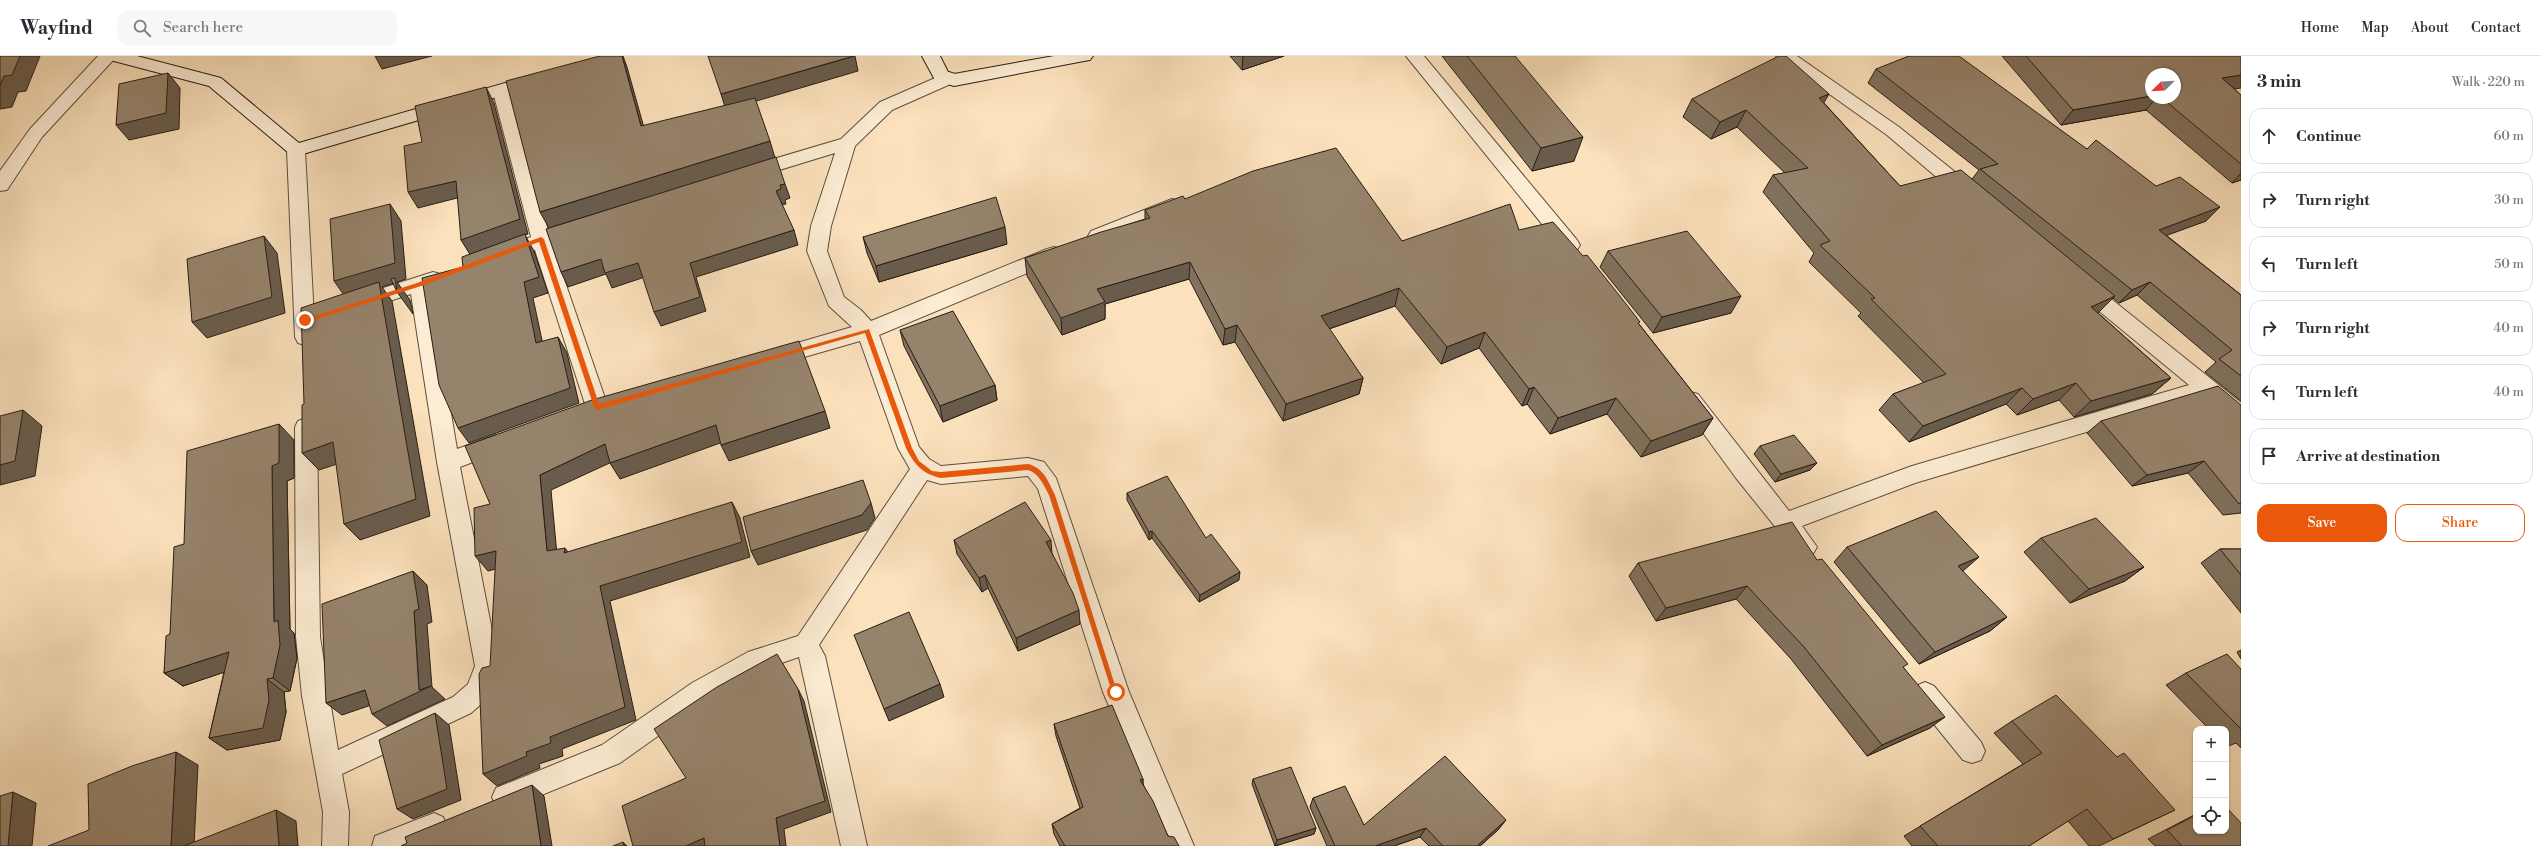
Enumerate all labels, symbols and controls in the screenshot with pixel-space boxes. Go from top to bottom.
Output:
search box [117,10,397,46]
text: Wayfind [20,16,93,40]
icon: search [131,17,153,39]
text: Search here [163,18,243,37]
text: Home [2301,19,2339,37]
text: Map [2361,19,2389,37]
text: About [2411,19,2449,37]
text: Contact [2471,19,2521,37]
north arrow [2145,68,2181,104]
text: 3 min [2257,71,2301,93]
text: Walk · 220 m [2452,74,2525,90]
icon: ahead [2258,125,2280,147]
text: Continue [2296,127,2361,146]
text: 60 m [2493,128,2524,144]
icon: right [2258,189,2280,211]
text: Turn right [2296,191,2370,210]
text: 30 m [2494,192,2524,208]
icon: left [2258,253,2280,275]
text: Turn left [2296,255,2358,274]
text: 50 m [2494,256,2524,272]
route end [296,311,314,329]
icon: right [2258,317,2280,339]
text: Turn right [2296,319,2370,338]
text: 40 m [2494,320,2524,336]
icon: left [2258,381,2280,403]
text: Turn left [2296,383,2358,402]
text: 40 m [2494,384,2524,400]
icon: arrive [2258,445,2280,467]
text: Arrive at destination [2296,447,2440,466]
button: Save [2257,504,2387,542]
button: Share [2395,504,2525,542]
route start [1107,683,1125,701]
map controls [2193,726,2229,834]
button: + [2193,726,2229,762]
button: − [2193,762,2229,798]
button: locate [2193,798,2229,834]

